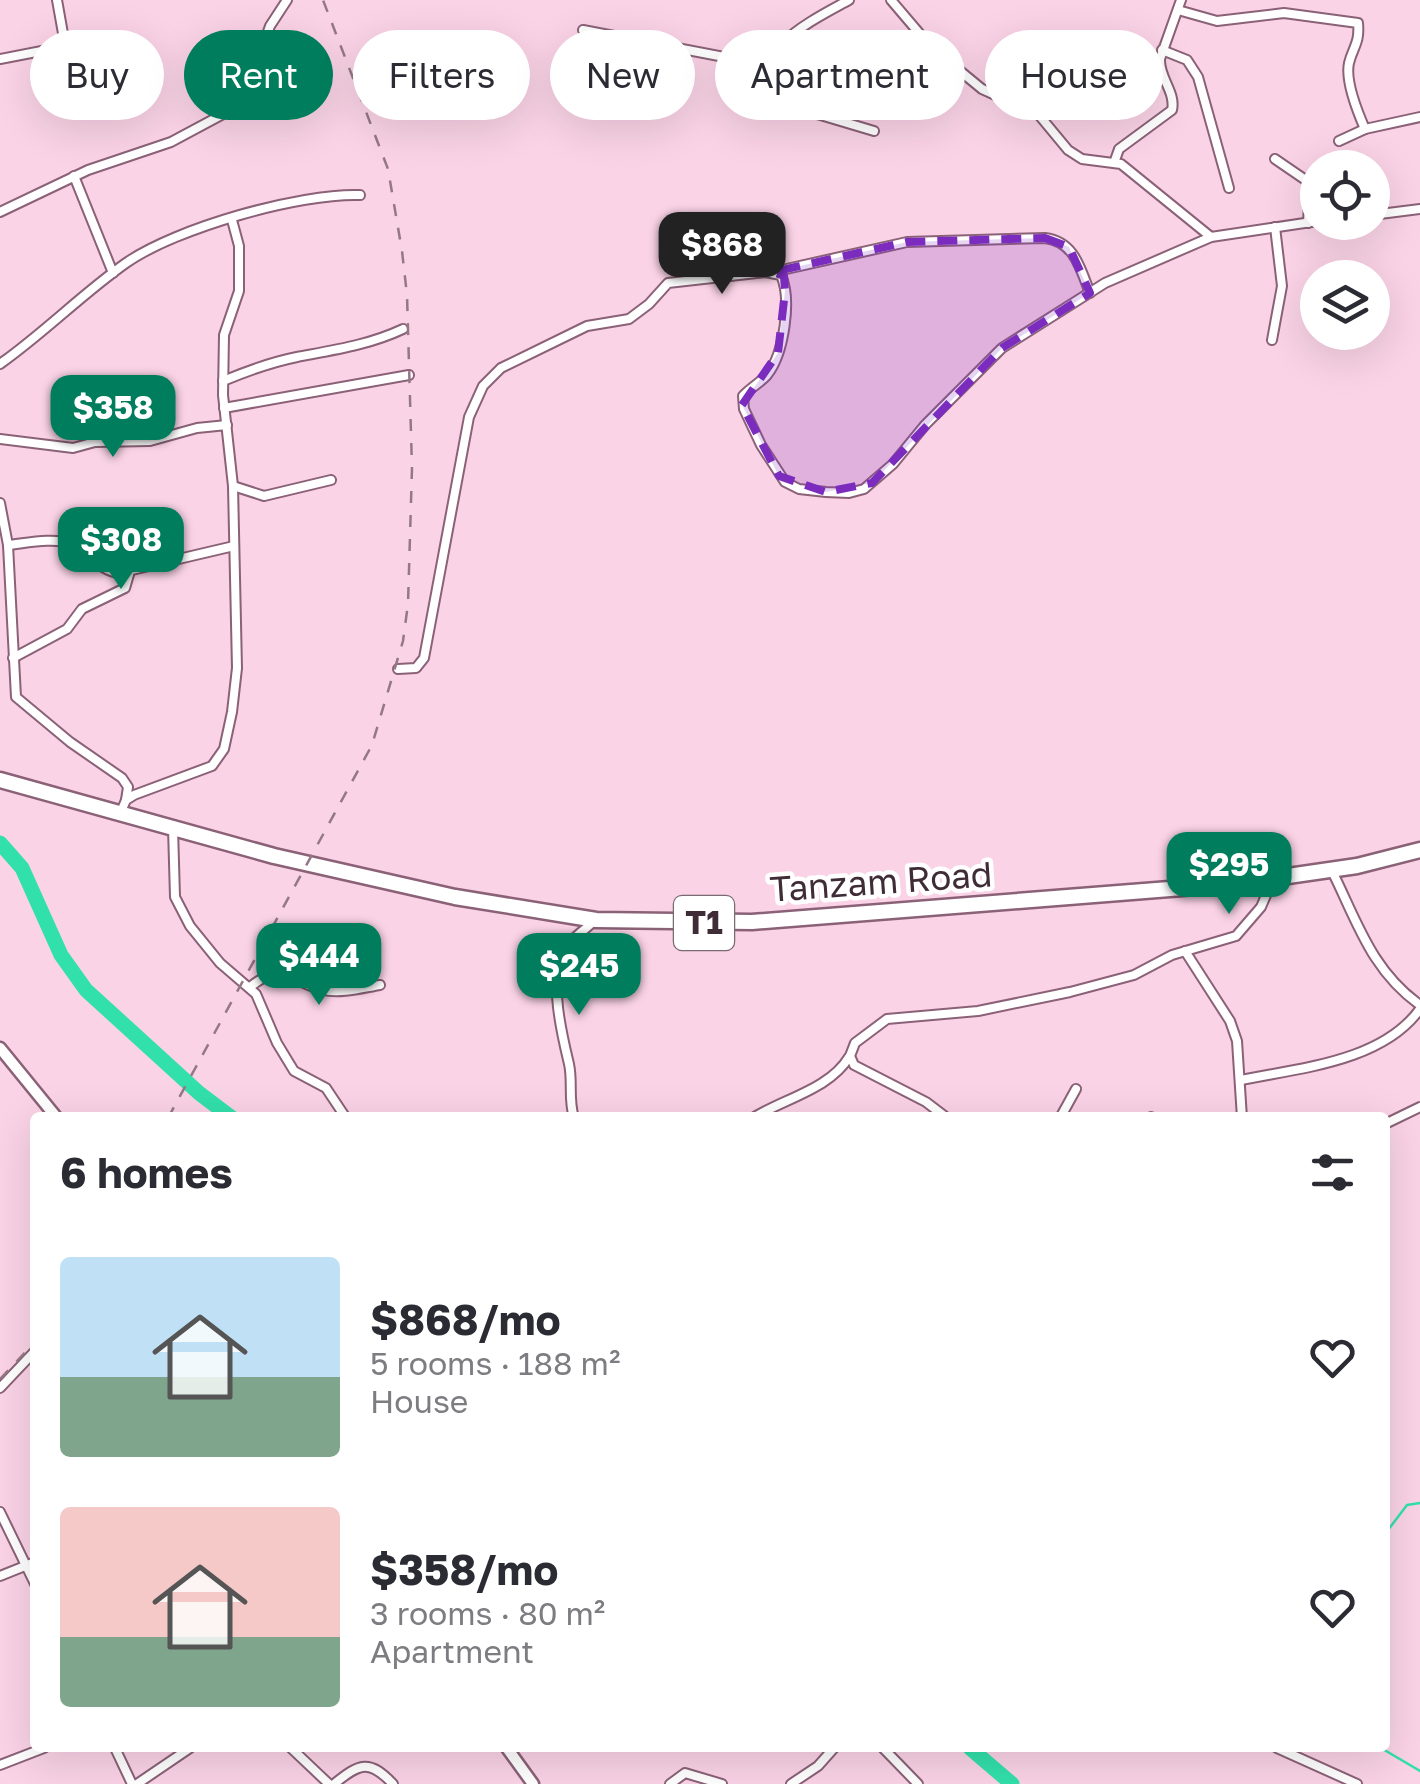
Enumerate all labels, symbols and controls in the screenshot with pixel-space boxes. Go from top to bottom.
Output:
chip: Buy [30,30,164,120]
chip: Rent [184,30,333,120]
chip: Filters [353,30,530,120]
chip: New [550,30,695,120]
chip: Apartment [715,30,965,120]
chip: House [985,30,1163,120]
map controls [1300,150,1390,350]
button: locate [1300,150,1390,240]
pin: $868 [663,212,781,297]
text: $868 [681,225,763,263]
button: layers [1300,260,1390,350]
pin: $358 [54,375,172,460]
text: $358 [73,388,153,426]
pin: $308 [62,507,180,592]
text: $308 [80,520,162,558]
pin: $295 [1170,832,1288,917]
text: $295 [1189,845,1269,883]
street label: Tanzam Road [768,852,994,910]
road number: T1 [674,896,734,950]
pin: $444 [260,923,378,1008]
pin: $245 [520,933,638,1018]
text: $444 [278,936,360,974]
text: $245 [539,946,619,984]
icon: filters [1305,1145,1360,1200]
text: 6 homes [60,1147,233,1197]
text: $868/mo [370,1294,561,1344]
icon: home [140,1297,260,1417]
icon: heart [1305,1330,1360,1385]
text: 5 rooms · 188 m² [370,1344,620,1382]
text: House [370,1382,468,1420]
text: $358/mo [370,1544,558,1594]
icon: home [140,1547,260,1667]
icon: heart [1305,1580,1360,1635]
text: 3 rooms · 80 m² [370,1594,605,1632]
text: Apartment [370,1632,534,1670]

